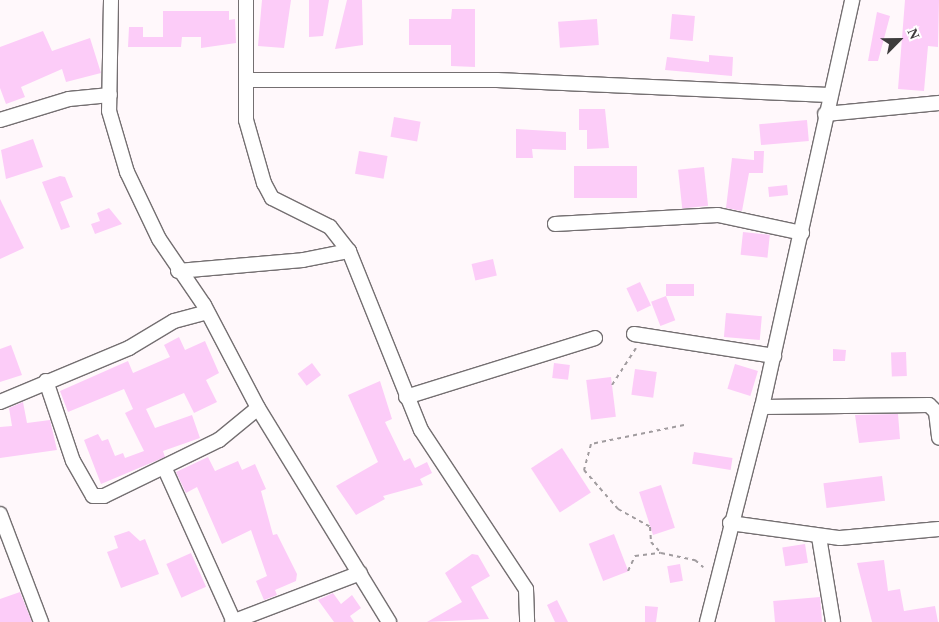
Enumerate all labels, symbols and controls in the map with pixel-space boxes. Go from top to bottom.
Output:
north arrow [874,15,924,65]
text: N [904,26,922,42]

